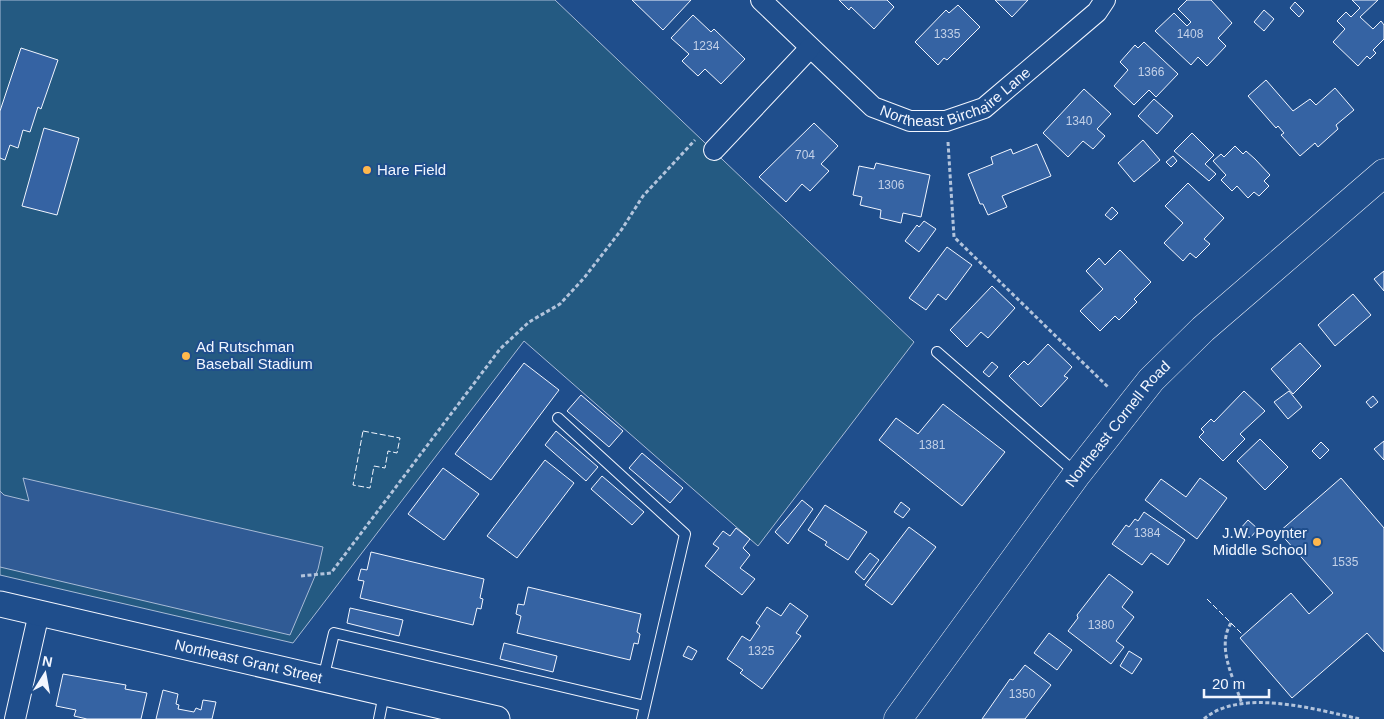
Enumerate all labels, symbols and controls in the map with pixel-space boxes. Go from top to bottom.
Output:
house number: 1335 [934,27,961,41]
house number: 1408 [1177,27,1204,41]
house number: 1234 [693,39,720,53]
street label: Northeast Birchaire Lane [878,63,1034,129]
house number: 1366 [1138,65,1165,79]
house number: 1340 [1066,114,1093,128]
house number: 704 [795,148,815,162]
place label: Hare Field [377,161,446,178]
marker: Hare Field [361,164,373,176]
house number: 1306 [878,178,905,192]
place label: Ad Rutschman Baseball Stadium [196,338,313,372]
marker: Ad Rutschman Baseball Stadium [180,350,192,362]
street label: Northeast Cornell Road [1062,357,1173,490]
house number: 1381 [919,438,946,452]
place label: J.W. Poynter Middle School [1213,524,1307,558]
house number: 1384 [1134,526,1161,540]
marker: J.W. Poynter Middle School [1311,536,1323,548]
house number: 1535 [1332,555,1359,569]
house number: 1380 [1088,618,1115,632]
street label: Northeast Grant Street [173,636,325,686]
house number: 1325 [748,644,775,658]
north arrow [20,649,70,699]
text: N [41,652,54,670]
scale bar [1204,666,1269,698]
text: 20 m [1212,675,1245,692]
house number: 1350 [1009,687,1036,701]

